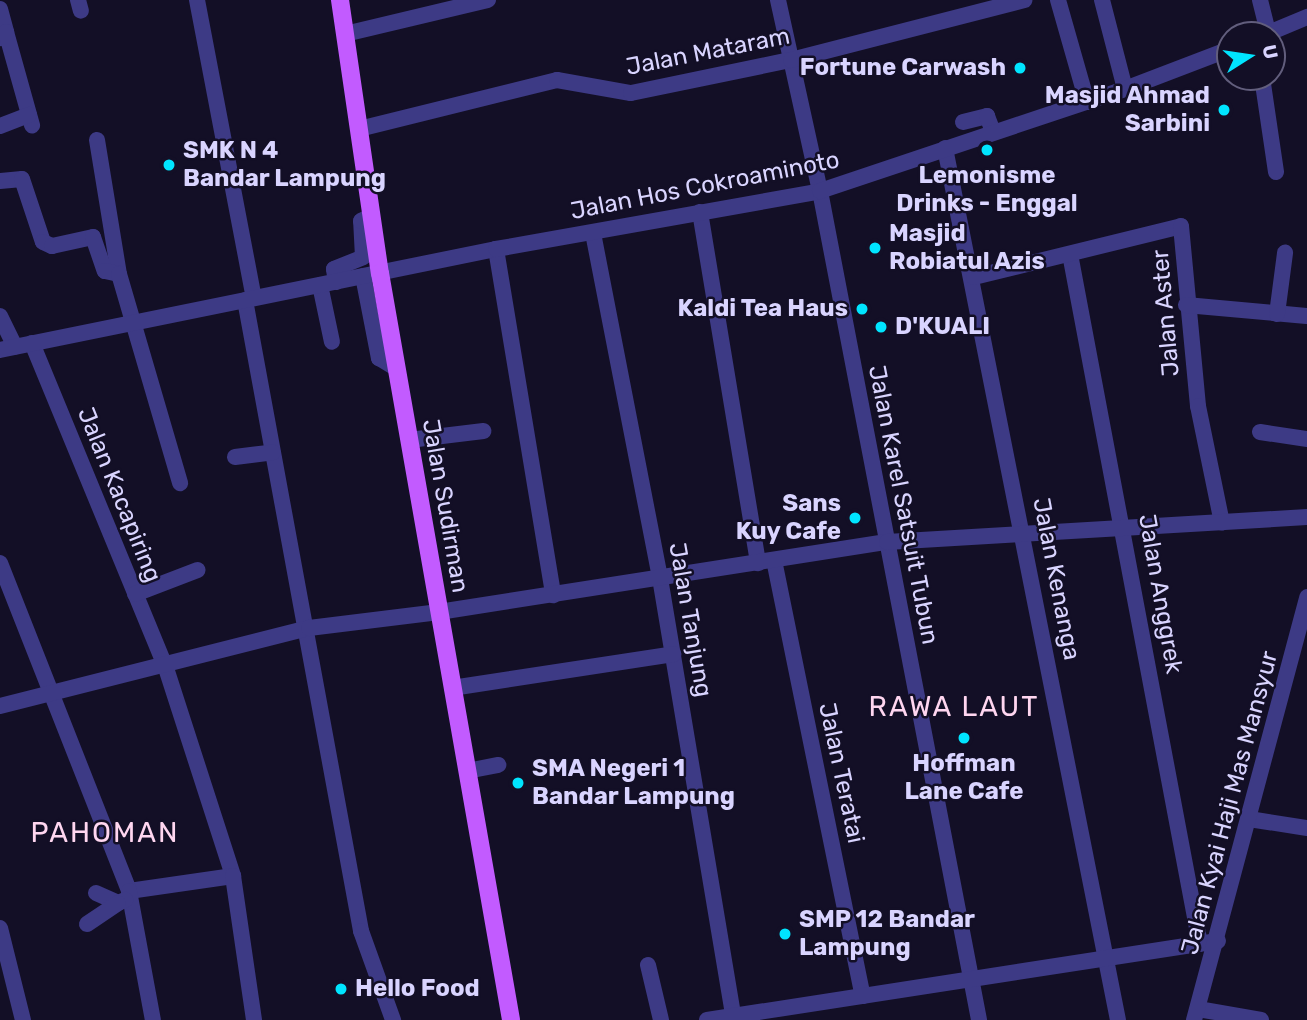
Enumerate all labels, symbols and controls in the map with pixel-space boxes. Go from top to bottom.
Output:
north arrow [1216,21,1286,91]
street label: Jalan Mataram [624,22,792,82]
text: U [1257,43,1283,61]
place label: Fortune Carwash [800,54,1006,82]
marker: Fortune Carwash [1012,60,1028,76]
place label: Masjid Ahmad Sarbini [1044,82,1210,138]
marker: Masjid Ahmad Sarbini [1216,102,1232,118]
place label: SMK N 4 Bandar Lampung [183,137,386,193]
marker: Lemonisme Drinks - Enggal [979,142,995,158]
street label: Jalan Hos Cokroaminoto [568,146,842,226]
marker: SMK N 4 Bandar Lampung [161,157,177,173]
place label: Lemonisme Drinks - Enggal [896,162,1078,218]
place label: Masjid Robiatul Azis [889,220,1045,276]
marker: Masjid Robiatul Azis [867,240,883,256]
street label: Jalan Aster [1146,248,1186,378]
place label: Kaldi Tea Haus [677,295,848,323]
marker: Kaldi Tea Haus [854,301,870,317]
place label: D'KUALI [895,313,990,341]
marker: D'KUALI [873,319,889,335]
street label: Jalan Karel Satsuit Tubun [862,363,944,647]
street label: Jalan Kacapiring [71,403,167,587]
street label: Jalan Sudirman [416,417,474,595]
place label: Sans Kuy Cafe [735,490,841,546]
street label: Jalan Kenanga [1026,495,1086,663]
marker: Sans Kuy Cafe [847,510,863,526]
street label: Jalan Anggrek [1132,512,1188,676]
street label: Jalan Tanjung [662,540,718,700]
street label: Jalan Kyai Haji Mas Mansyur [1176,648,1284,958]
district label: RAWA LAUT [869,690,1039,724]
street label: Jalan Teratai [812,700,870,846]
marker: Hoffman Lane Cafe [956,730,972,746]
place label: Hoffman Lane Cafe [905,750,1023,806]
place label: SMA Negeri 1 Bandar Lampung [532,755,735,811]
marker: SMA Negeri 1 Bandar Lampung [510,775,526,791]
district label: PAHOMAN [31,816,179,850]
place label: SMP 12 Bandar Lampung [799,906,975,962]
marker: SMP 12 Bandar Lampung [777,926,793,942]
place label: Hello Food [355,975,480,1003]
marker: Hello Food [333,981,349,997]

